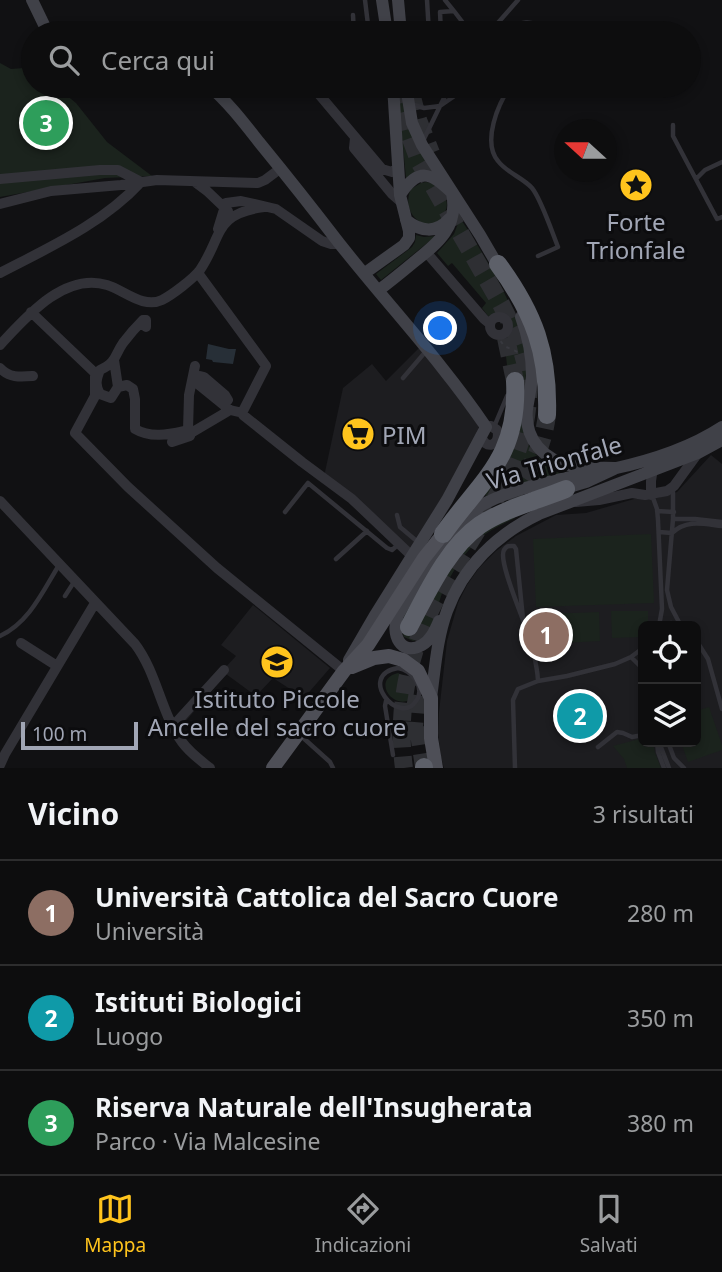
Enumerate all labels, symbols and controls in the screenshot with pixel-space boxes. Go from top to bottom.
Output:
search box [21,21,701,98]
icon: search [45,41,83,79]
text: Cerca qui [101,42,215,78]
pin: 3 [23,97,69,149]
north arrow [554,119,617,182]
place icon: Forte Trionfale [617,166,655,204]
place label: Forte Trionfale [586,205,686,266]
your location [423,311,457,345]
supermarket icon: PIM [339,415,377,453]
place label: PIM [382,418,426,451]
street label: Via Trionfale [482,427,626,497]
pin: 1 [523,609,569,661]
map controls [638,621,701,747]
button: locate [638,621,701,684]
school or university icon: Istituto Piccole Ancelle del sacro cuore [258,643,296,681]
place label: Istituto Piccole Ancelle del sacro cuore [148,682,406,743]
button: layers [638,684,701,747]
pin: 2 [557,690,603,742]
scale bar [21,719,138,751]
text: 100 m [32,721,87,747]
text: Vicino [28,793,119,834]
text: 3 risultati [593,798,694,830]
text: Università Cattolica del Sacro Cuore [95,879,558,915]
text: 1 [44,897,58,929]
text: 280 m [627,897,694,929]
text: Università [95,915,204,947]
text: Istituti Biologici [95,984,302,1020]
text: 2 [44,1002,58,1034]
text: 350 m [627,1002,694,1034]
text: Luogo [95,1020,163,1052]
text: Riserva Naturale dell'Insugherata [95,1089,533,1125]
text: 3 [44,1107,58,1139]
text: 380 m [627,1107,694,1139]
text: Parco · Via Malcesine [95,1125,320,1157]
tab: Mappa [84,1190,146,1258]
tab: Indicazioni [315,1190,411,1258]
tab: Salvati [580,1190,638,1258]

